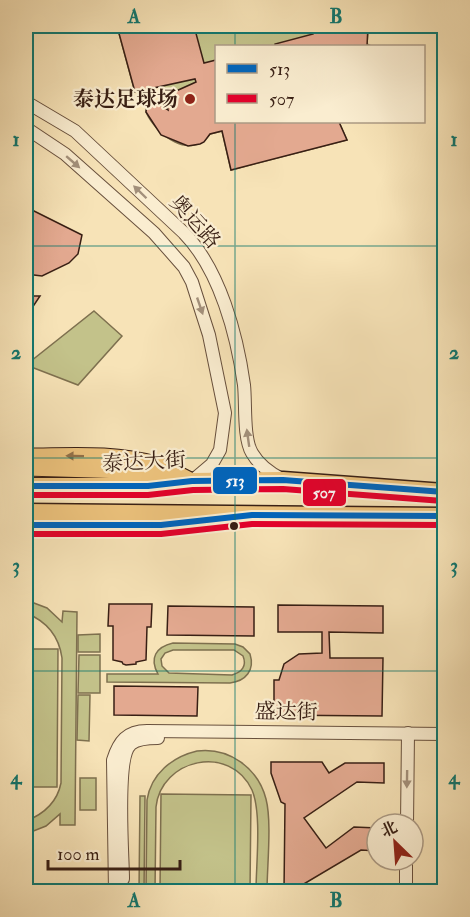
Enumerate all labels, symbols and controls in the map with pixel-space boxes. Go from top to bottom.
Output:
text: A [127,4,141,29]
text: B [329,4,343,29]
legend [215,45,425,123]
text: 513 [269,58,290,81]
place label: 泰达足球场 [73,86,178,113]
text: 507 [269,88,294,111]
marker: 泰达足球场 [183,92,197,106]
text: 1 [12,127,20,152]
text: 1 [450,127,458,152]
one-way arrow [66,155,81,169]
one-way arrow [133,185,147,199]
street label: 奥运路 [164,190,226,254]
one-way arrow [196,297,206,315]
text: 2 [11,340,21,365]
text: 2 [449,340,459,365]
one-way arrow [244,428,253,447]
street label: 泰达大街 [101,446,187,478]
one-way arrow [66,452,85,461]
line badge: 513 [212,466,258,495]
text: 513 [226,471,244,491]
line badge: 507 [302,478,347,507]
text: 507 [313,483,336,503]
unlabelled marker [228,520,240,532]
text: 3 [12,553,20,578]
text: 3 [450,553,458,578]
street label: 盛达街 [254,698,318,726]
text: 4 [10,765,23,790]
text: 4 [448,765,461,790]
one-way arrow [402,769,412,788]
north arrow [365,812,425,872]
text: 北 [378,817,401,842]
scale bar [48,833,180,871]
text: 100 m [57,843,100,866]
text: A [127,888,141,913]
text: B [329,888,343,913]

